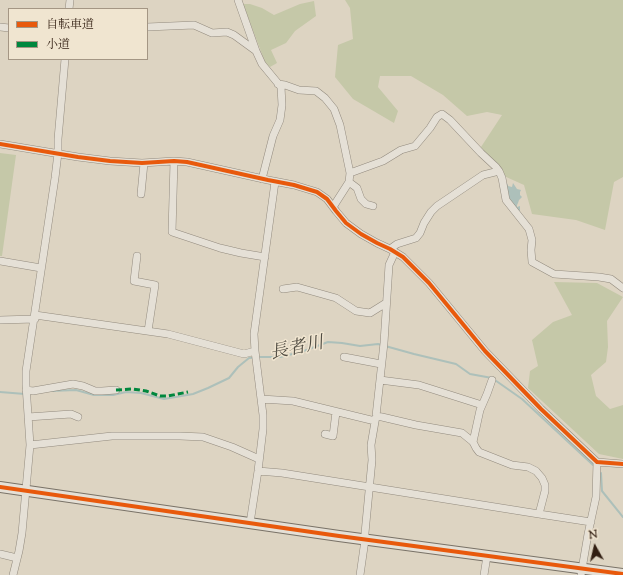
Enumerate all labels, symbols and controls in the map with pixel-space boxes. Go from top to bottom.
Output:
legend [8,8,148,60]
text: 自転車道 [46,16,94,34]
text: 小道 [46,36,70,54]
water label: 長者川 [268,334,326,366]
north arrow [575,527,615,567]
text: N [588,527,599,544]

